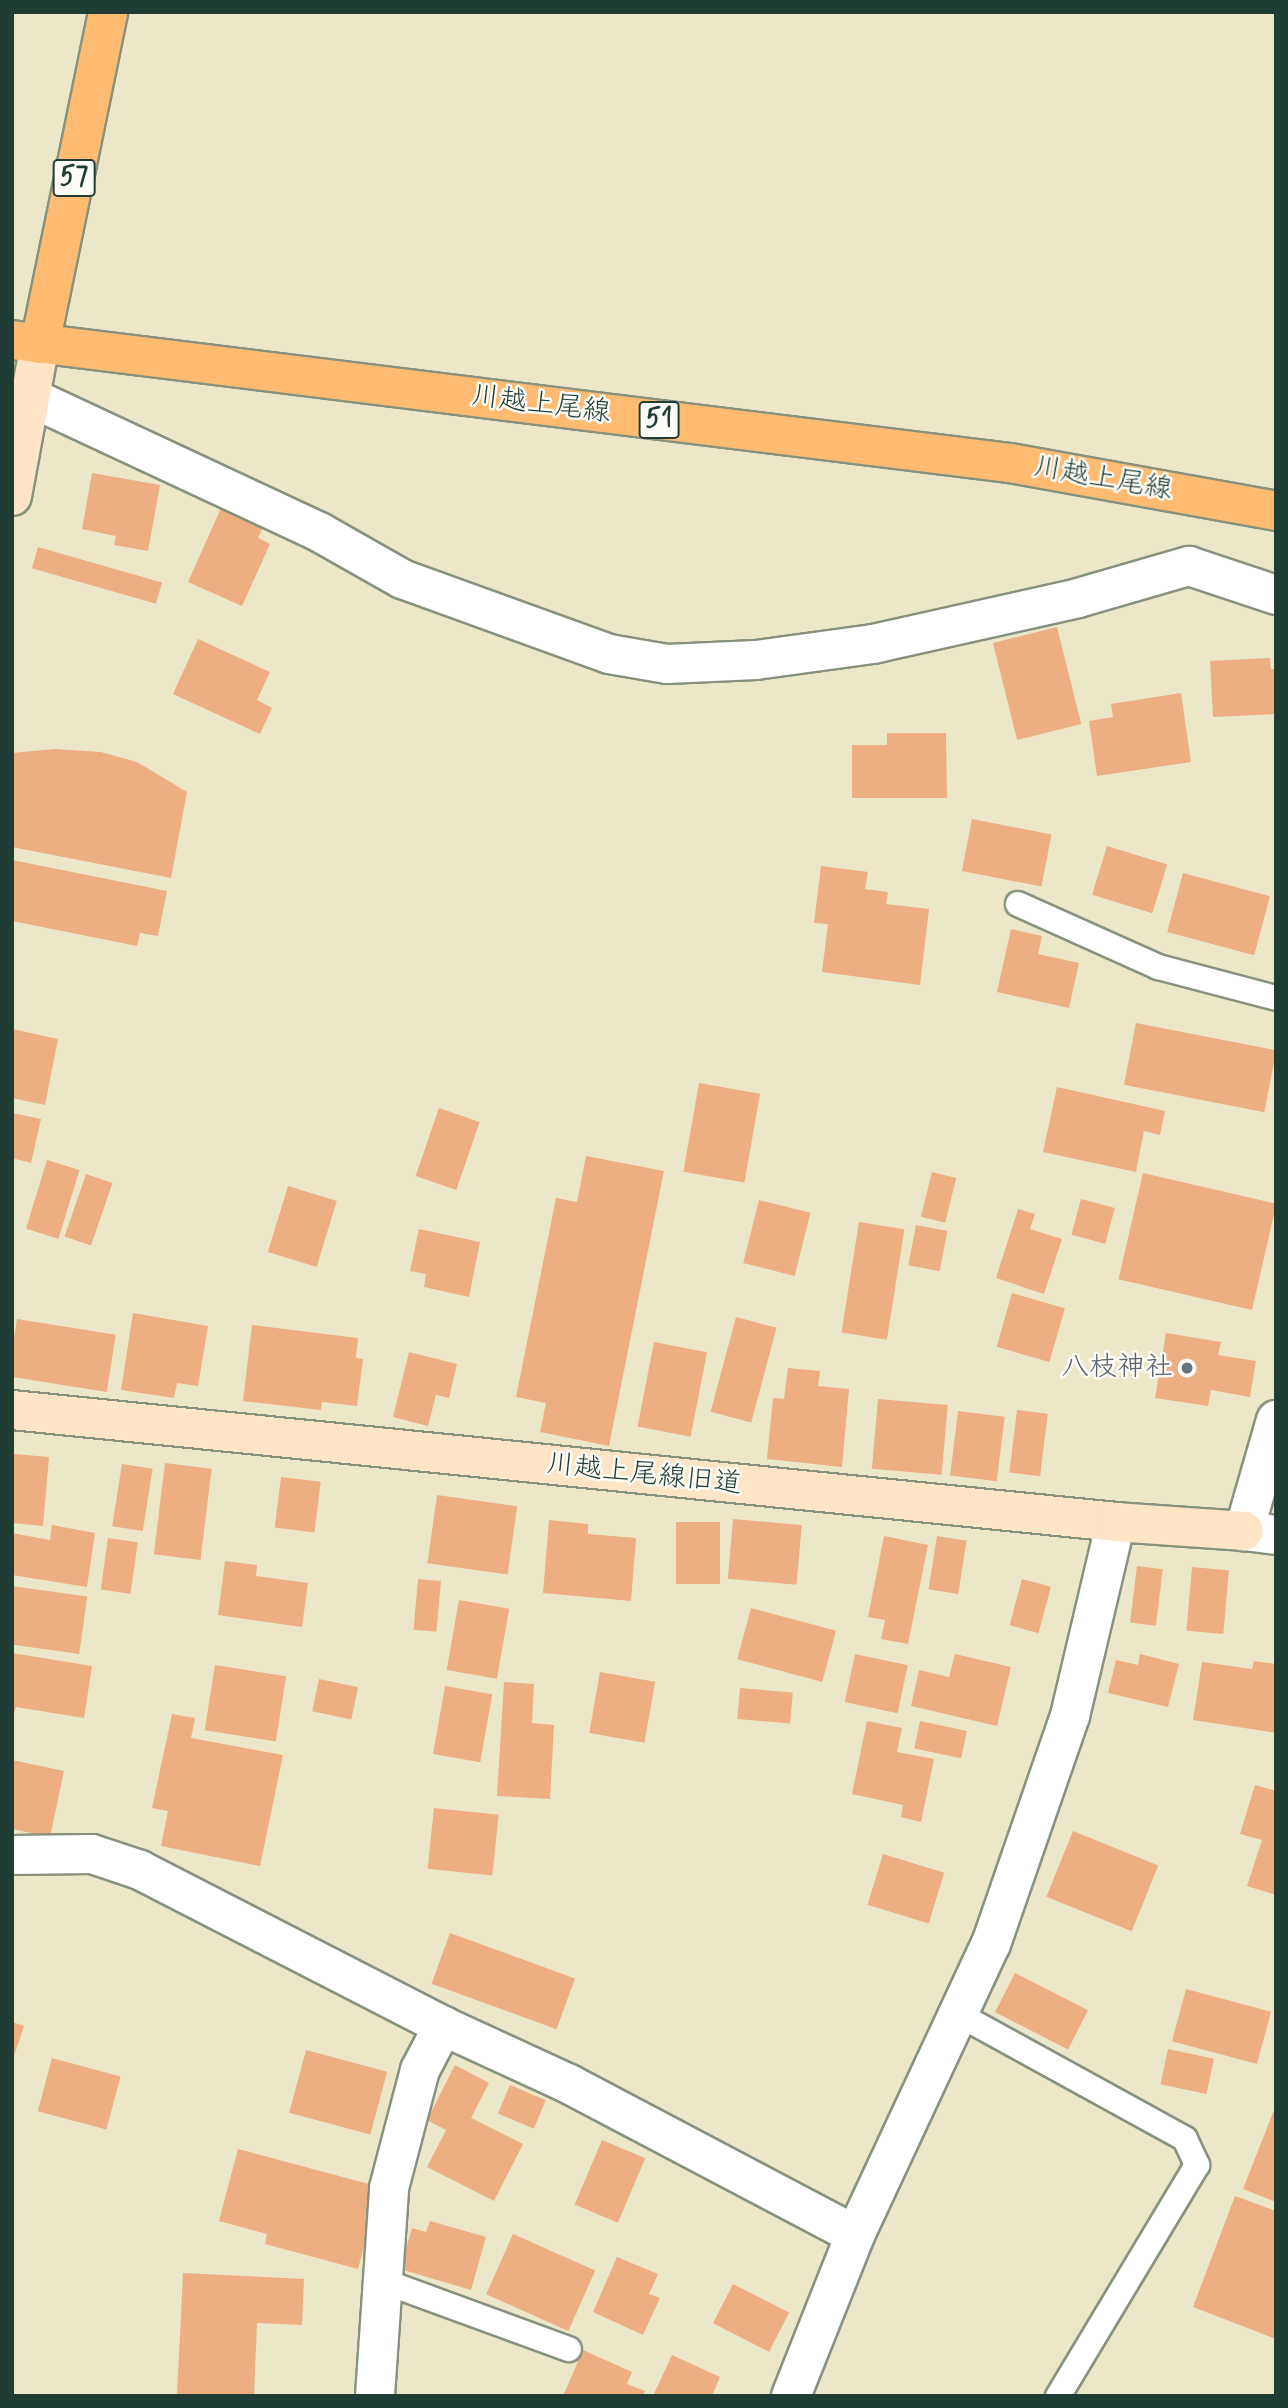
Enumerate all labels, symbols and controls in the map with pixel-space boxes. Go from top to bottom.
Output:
road number: 57 [51,155,97,200]
street label: 川越上尾線 [469,380,613,430]
road number: 51 [638,398,680,442]
street label: 川越上尾線 [1031,450,1175,508]
place label: 八枝神社 [1061,1351,1173,1385]
marker: 八枝神社 [1179,1360,1195,1376]
street label: 川越上尾線旧道 [545,1448,743,1502]

